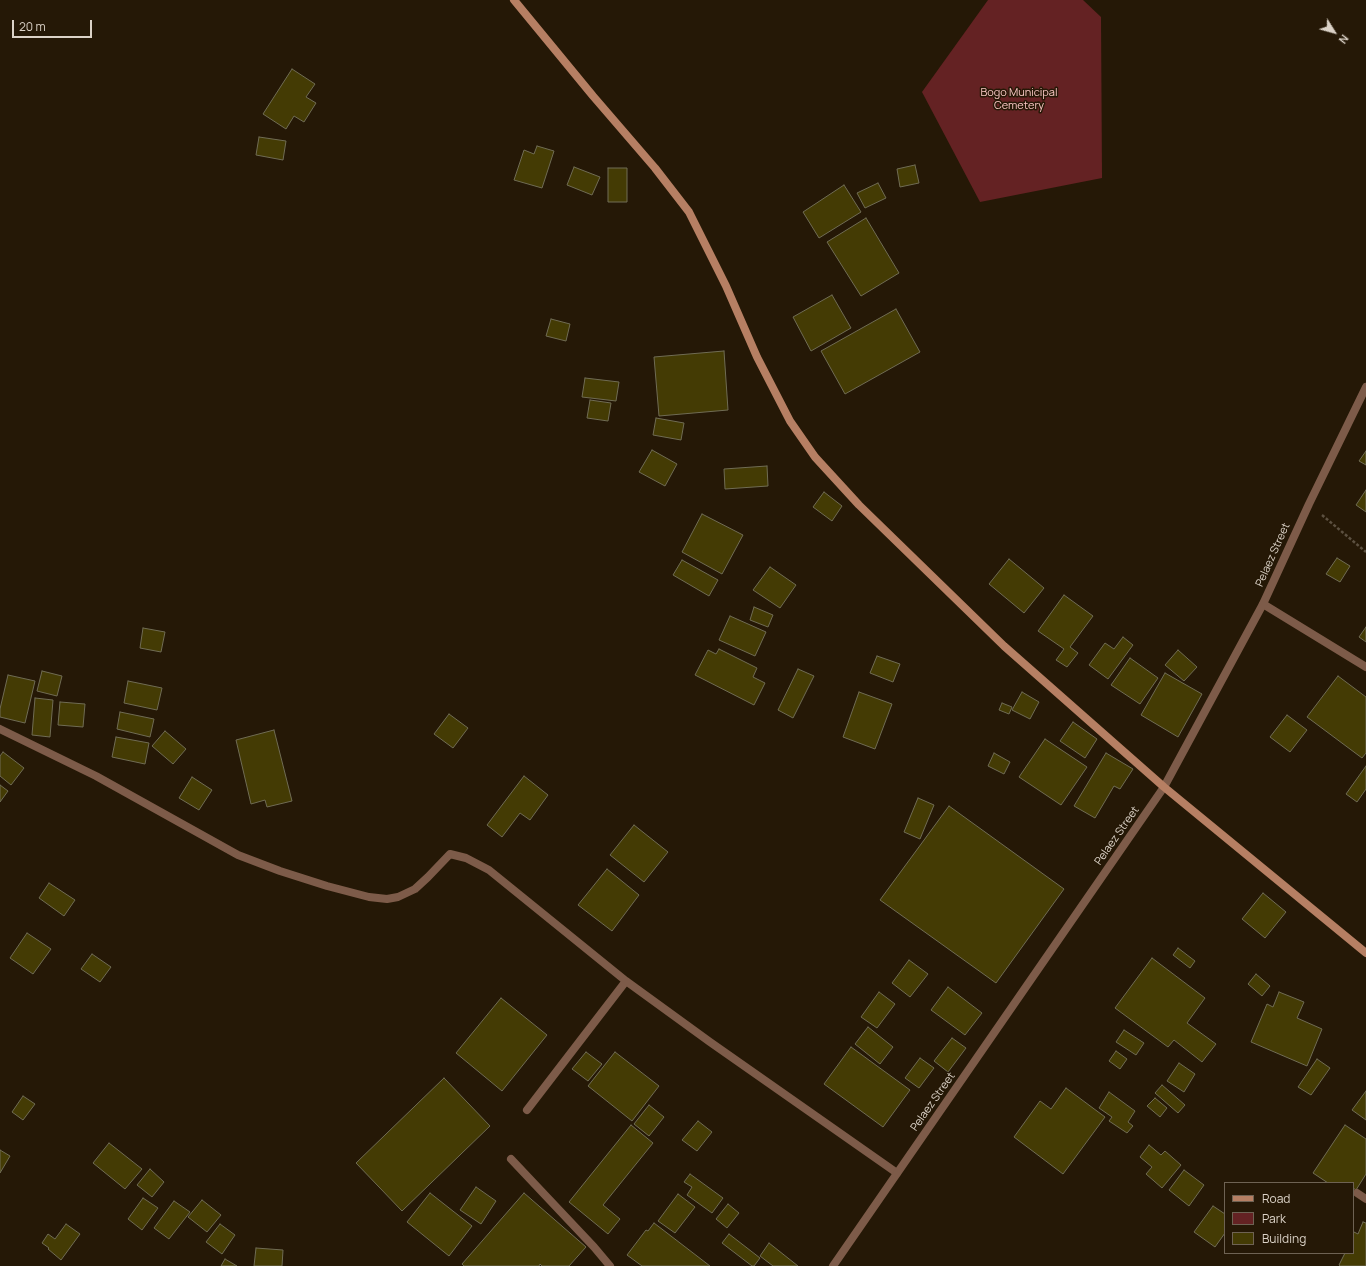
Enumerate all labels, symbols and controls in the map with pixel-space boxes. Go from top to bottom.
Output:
scale bar [14,12,94,38]
north arrow [1314,12,1354,52]
text: 20 m [19,18,46,35]
text: N [1336,32,1352,47]
park label: Bogo Municipal Cemetery [980,86,1058,112]
street label: Pelaez Street [1253,521,1293,589]
street label: Pelaez Street [1092,804,1142,868]
street label: Pelaez Street [908,1070,958,1134]
legend [1224,1182,1354,1254]
text: Road [1262,1190,1290,1207]
text: Park [1262,1210,1286,1227]
text: Building [1262,1230,1306,1247]

